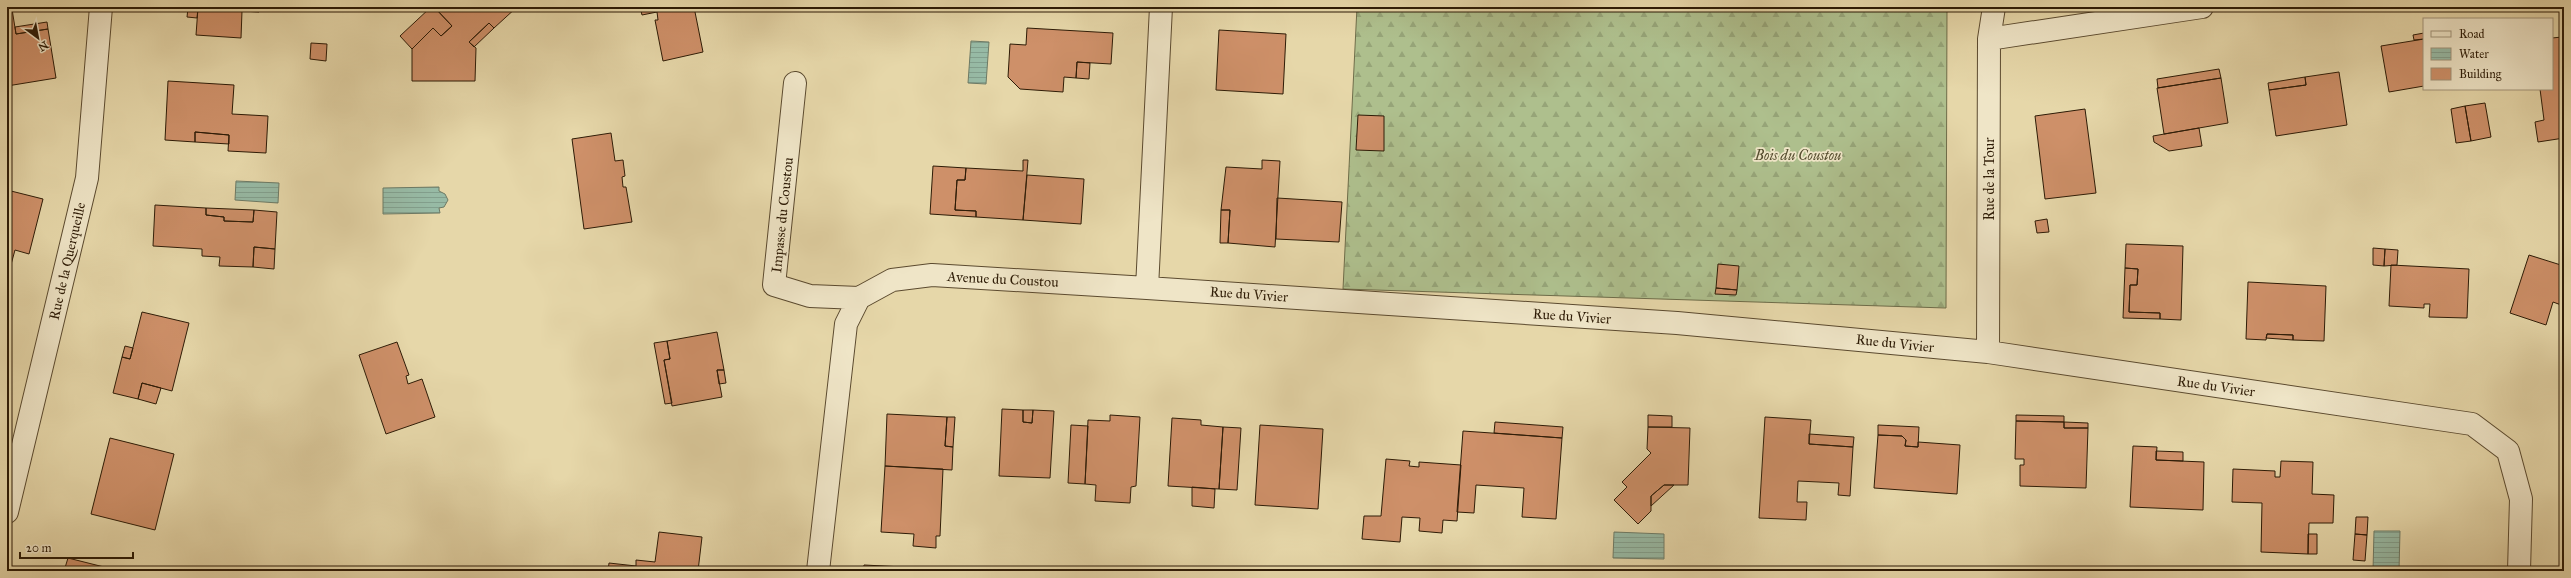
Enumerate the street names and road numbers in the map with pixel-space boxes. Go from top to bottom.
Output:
street label: Rue de la Tour [1981,137,1998,220]
street label: Impasse du Coustou [768,156,797,274]
street label: Rue de la Querqueille [46,200,90,322]
street label: Avenue du Coustou [946,268,1060,291]
street label: Rue du Vivier [1209,283,1290,306]
street label: Rue du Vivier [1532,305,1613,328]
street label: Rue du Vivier [1855,331,1936,356]
street label: Rue du Vivier [2176,373,2257,400]

